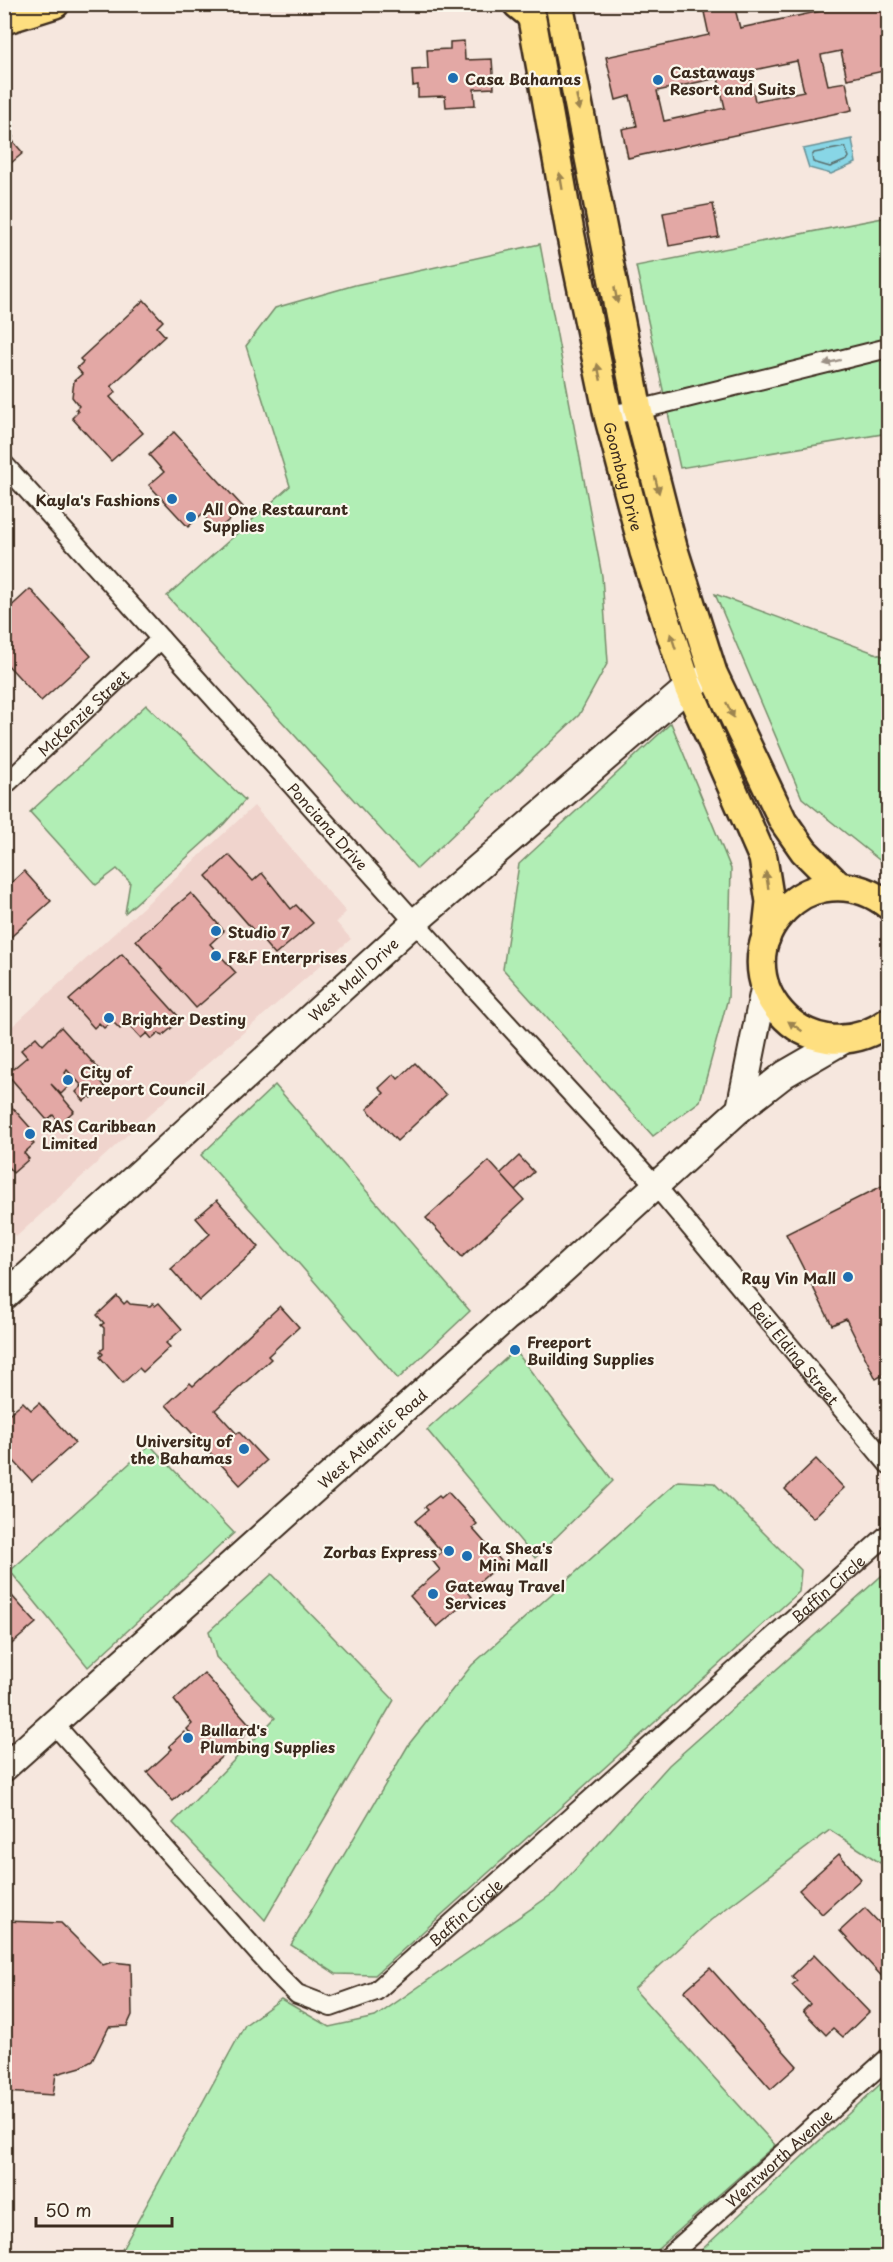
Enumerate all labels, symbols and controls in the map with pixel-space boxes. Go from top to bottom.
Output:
place label: Castaways Resort and Suits [670,60,796,100]
place label: Casa Bahamas [465,67,581,90]
marker: Casa Bahamas [446,71,460,85]
marker: Castaways Resort and Suits [651,73,665,87]
one-way arrow [574,94,583,113]
one-way arrow [556,171,565,190]
one-way arrow [612,285,621,304]
one-way arrow [823,358,841,368]
one-way arrow [594,362,603,381]
street label: Goombay Drive [599,419,649,533]
one-way arrow [653,476,663,494]
place label: Kayla's Fashions [36,488,160,511]
marker: Kayla's Fashions [165,492,179,506]
place label: All One Restaurant Supplies [202,497,348,537]
marker: All One Restaurant Supplies [184,510,198,524]
one-way arrow [667,632,677,650]
street label: McKenzie Street [32,663,134,761]
one-way arrow [726,701,735,718]
street label: Ponciana Drive [283,777,374,875]
one-way arrow [763,870,772,889]
place label: Studio 7 [228,920,290,943]
marker: Studio 7 [209,924,223,938]
street label: West Mall Drive [302,932,403,1026]
place label: F&F Enterprises [228,945,347,968]
marker: F&F Enterprises [209,949,223,963]
place label: Brighter Destiny [121,1007,246,1030]
marker: Brighter Destiny [102,1011,116,1025]
one-way arrow [788,1020,804,1032]
place label: City of Freeport Council [80,1060,205,1100]
marker: City of Freeport Council [61,1073,75,1087]
place label: RAS Caribbean Limited [42,1114,156,1154]
marker: RAS Caribbean Limited [23,1127,37,1141]
place label: Ray Vin Mall [742,1266,836,1289]
marker: Ray Vin Mall [841,1270,855,1284]
street label: Reid Elding Street [745,1296,845,1409]
place label: Freeport Building Supplies [527,1330,654,1370]
marker: Freeport Building Supplies [508,1343,522,1357]
street label: West Atlantic Road [312,1383,432,1493]
place label: University of the Bahamas [130,1429,234,1469]
marker: University of the Bahamas [237,1442,251,1456]
place label: Ka Shea's Mini Mall [479,1536,552,1576]
place label: Zorbas Express [323,1540,437,1563]
marker: Zorbas Express [442,1544,456,1558]
marker: Ka Shea's Mini Mall [460,1549,474,1563]
street label: Baffin Circle [785,1549,870,1627]
place label: Gateway Travel Services [445,1574,565,1614]
marker: Gateway Travel Services [426,1587,440,1601]
place label: Bullard's Plumbing Supplies [200,1718,335,1758]
marker: Bullard's Plumbing Supplies [181,1731,195,1745]
street label: Baffin Circle [423,1872,507,1951]
street label: Wentworth Avenue [720,2103,837,2212]
scale bar [36,2190,172,2228]
text: 50 m [45,2196,92,2223]

